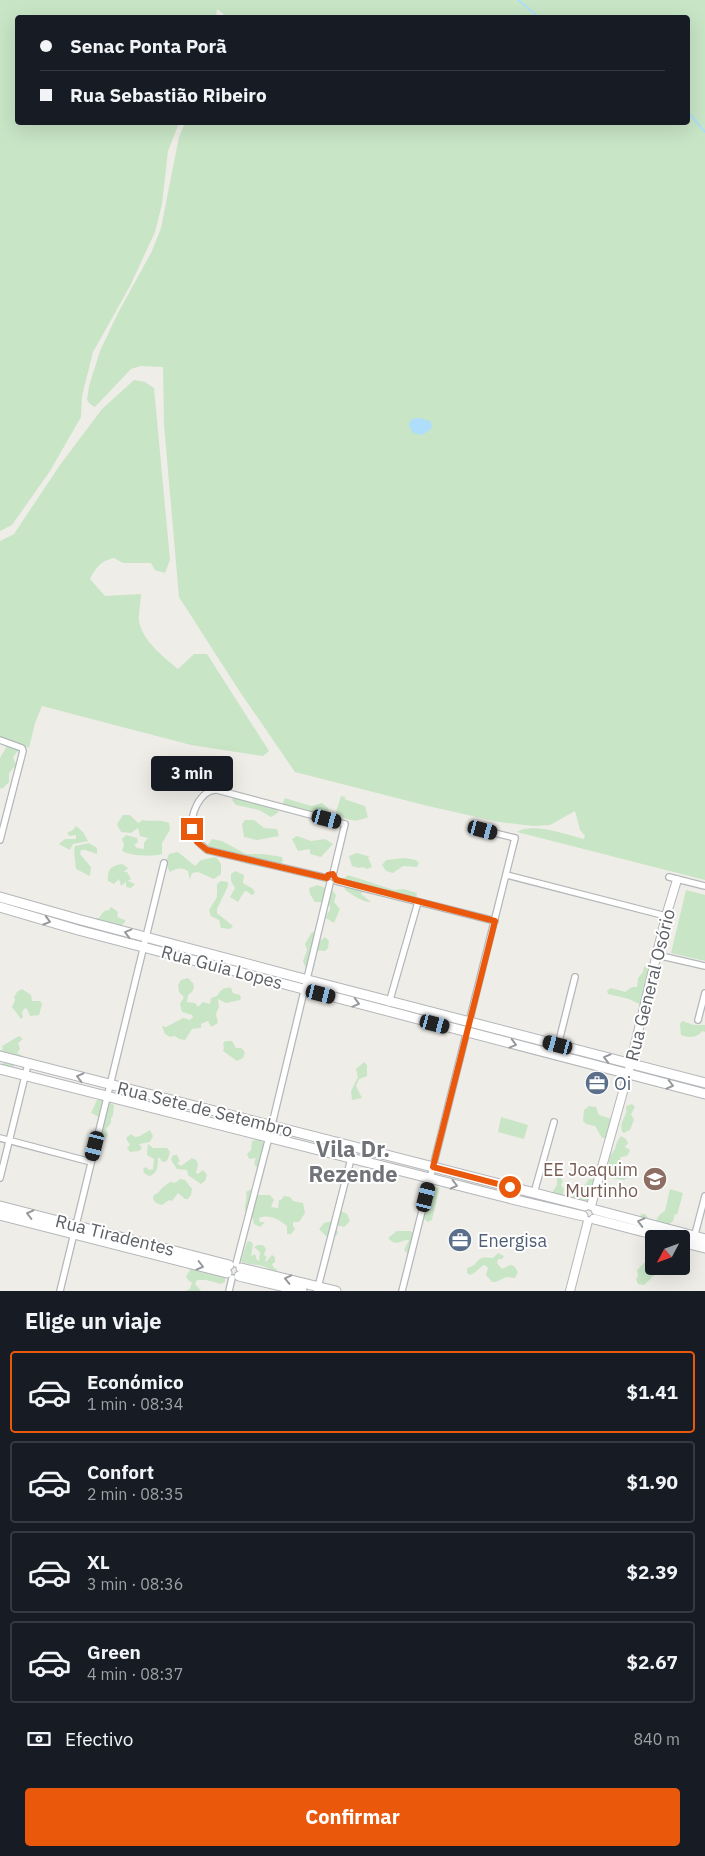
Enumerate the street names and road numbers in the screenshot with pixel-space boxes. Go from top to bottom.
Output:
street label: Rua General Osório [620,906,680,1064]
street label: Rua Guia Lopes [159,940,285,994]
street label: Rua Sete de Setembro [115,1076,295,1142]
street label: Rua Tiradentes [53,1209,177,1261]

